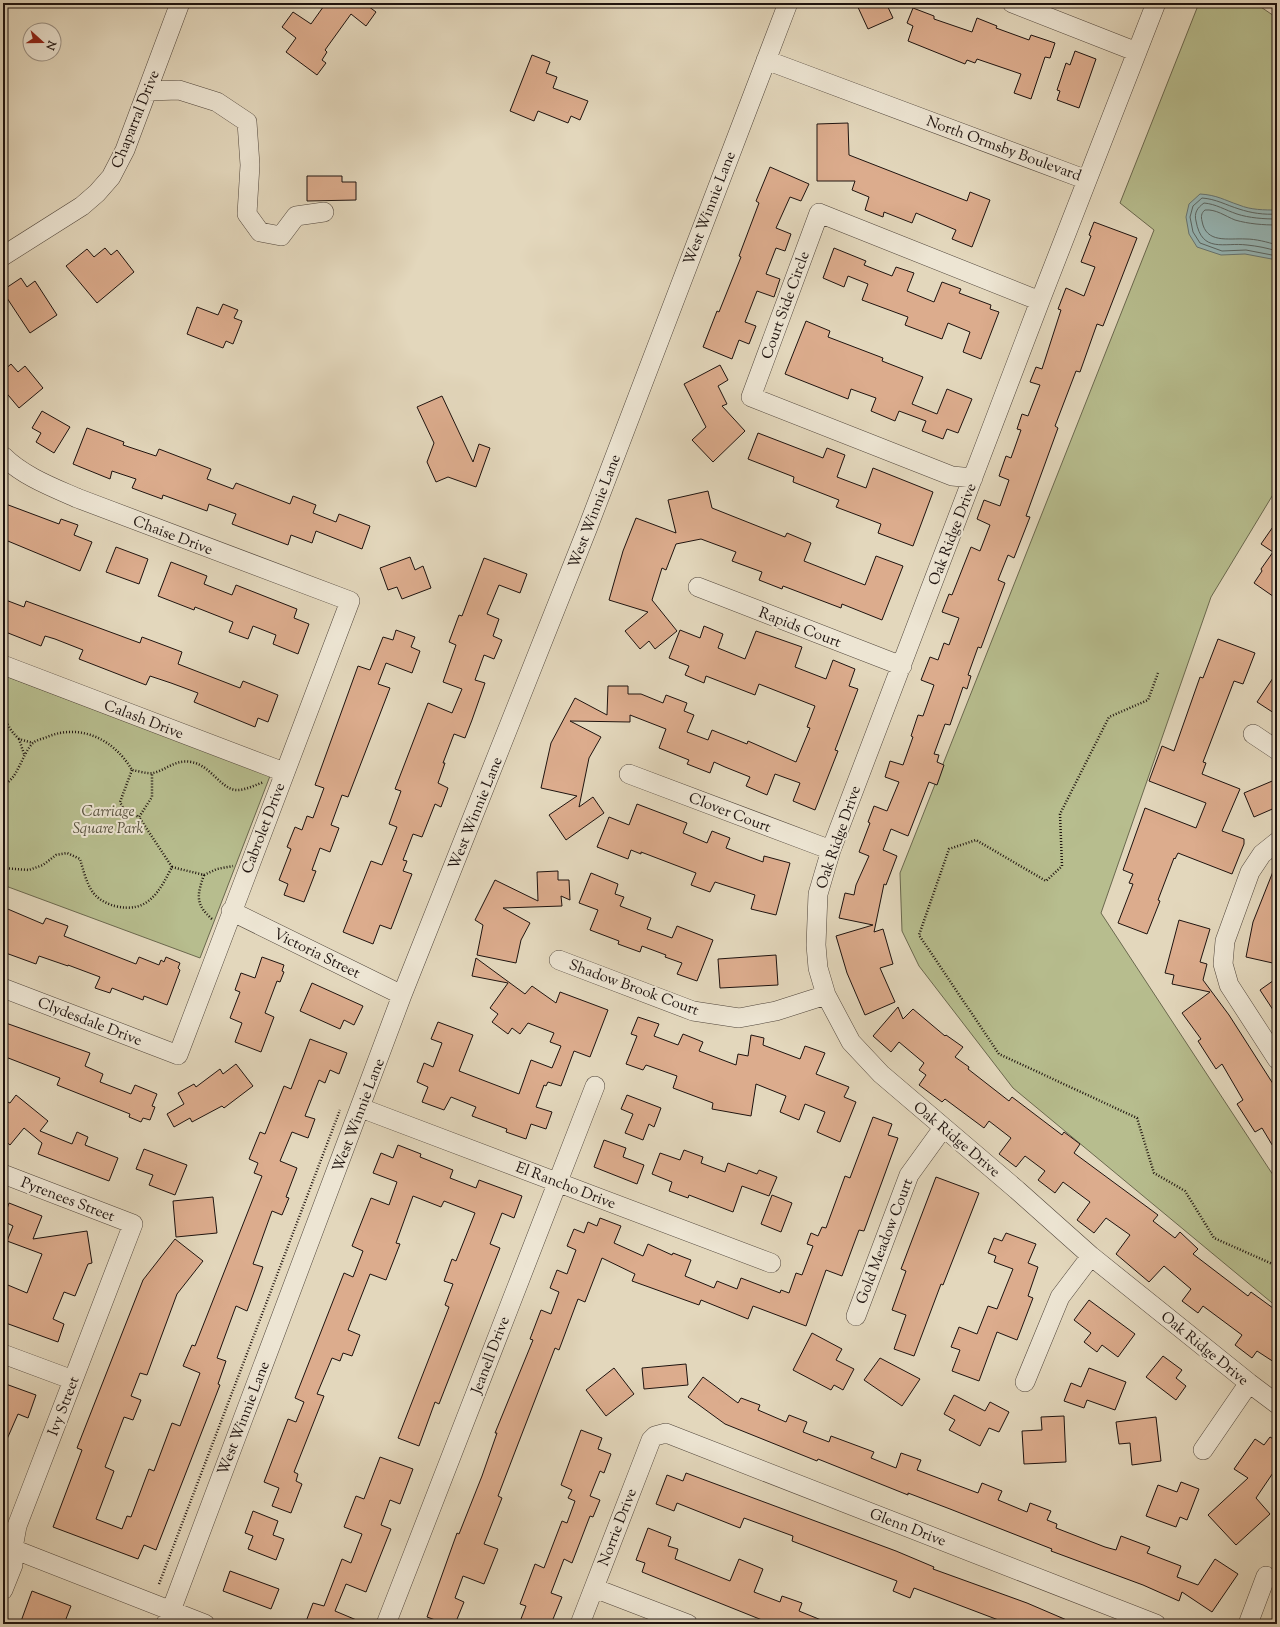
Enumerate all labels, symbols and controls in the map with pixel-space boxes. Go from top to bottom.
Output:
north arrow [22,22,62,62]
text: N [41,37,60,52]
street label: Chaparral Drive [107,67,166,172]
street label: North Ormsby Boulevard [923,112,1084,187]
street label: West Winnie Lane [679,149,742,268]
street label: Court Side Circle [757,249,816,362]
street label: West Winnie Lane [564,452,627,571]
street label: Oak Ridge Drive [924,480,983,589]
street label: Chaise Drive [129,511,216,561]
street label: Rapids Court [755,603,844,654]
street label: Calash Drive [101,696,186,745]
street label: West Winnie Lane [444,754,509,873]
street label: Cabrolet Drive [237,780,291,877]
street label: Oak Ridge Drive [812,783,867,892]
street label: Clover Court [685,788,774,839]
park label: Carriage Square Park [73,802,144,840]
street label: Victoria Street [269,924,363,984]
street label: Shadow Brook Court [566,955,701,1022]
street label: Clydesdale Drive [34,993,145,1052]
street label: West Winnie Lane [328,1056,391,1175]
street label: Oak Ridge Drive [908,1097,1004,1183]
street label: El Rancho Drive [512,1158,619,1215]
street label: Pyrenees Street [18,1173,117,1228]
street label: Gold Meadow Court [852,1176,919,1307]
street label: Oak Ridge Drive [1156,1307,1253,1391]
street label: Jeanell Drive [467,1314,516,1398]
street label: West Winnie Lane [213,1359,276,1478]
street label: Ivy Street [43,1374,85,1439]
street label: Norrie Drive [594,1486,643,1569]
street label: Glenn Drive [866,1504,949,1553]

